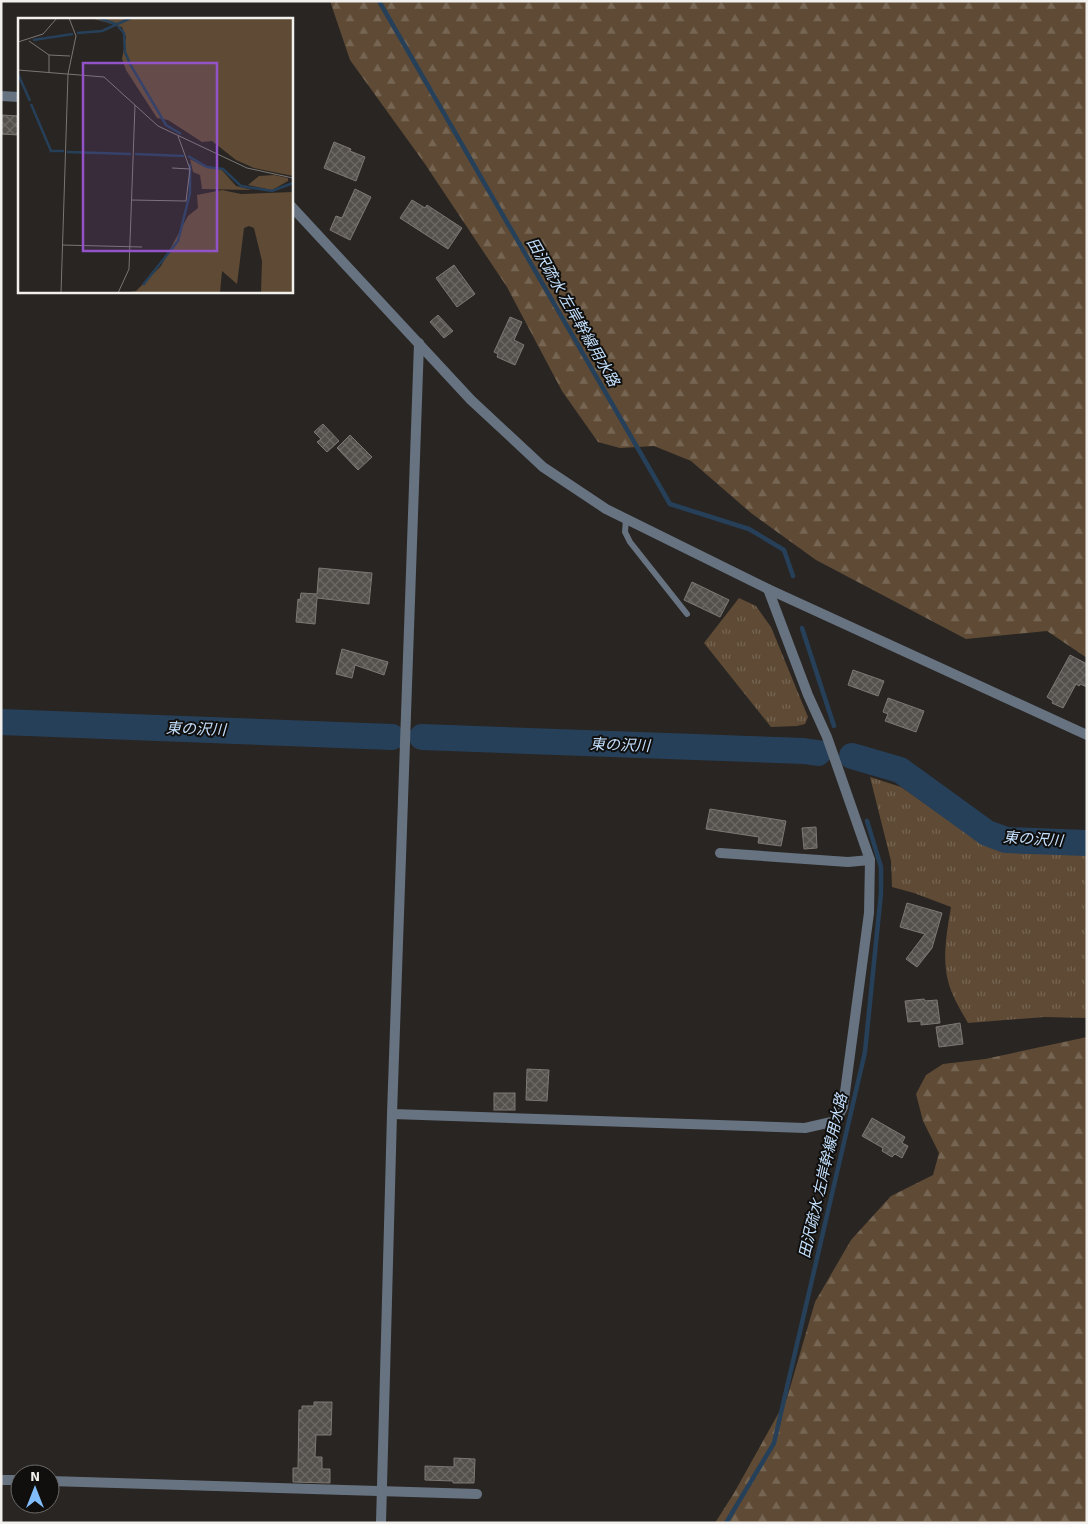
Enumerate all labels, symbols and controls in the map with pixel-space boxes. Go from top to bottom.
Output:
inset map [18,18,292,292]
water label: 田沢疏水 左岸幹線用水路 [523,235,624,391]
water label: 東の沢川 [166,719,228,739]
water label: 東の沢川 [590,735,652,755]
water label: 東の沢川 [1002,828,1066,850]
water label: 田沢疏水 左岸幹線用水路 [795,1090,851,1260]
north arrow [10,1464,60,1514]
text: N [30,1468,40,1485]

